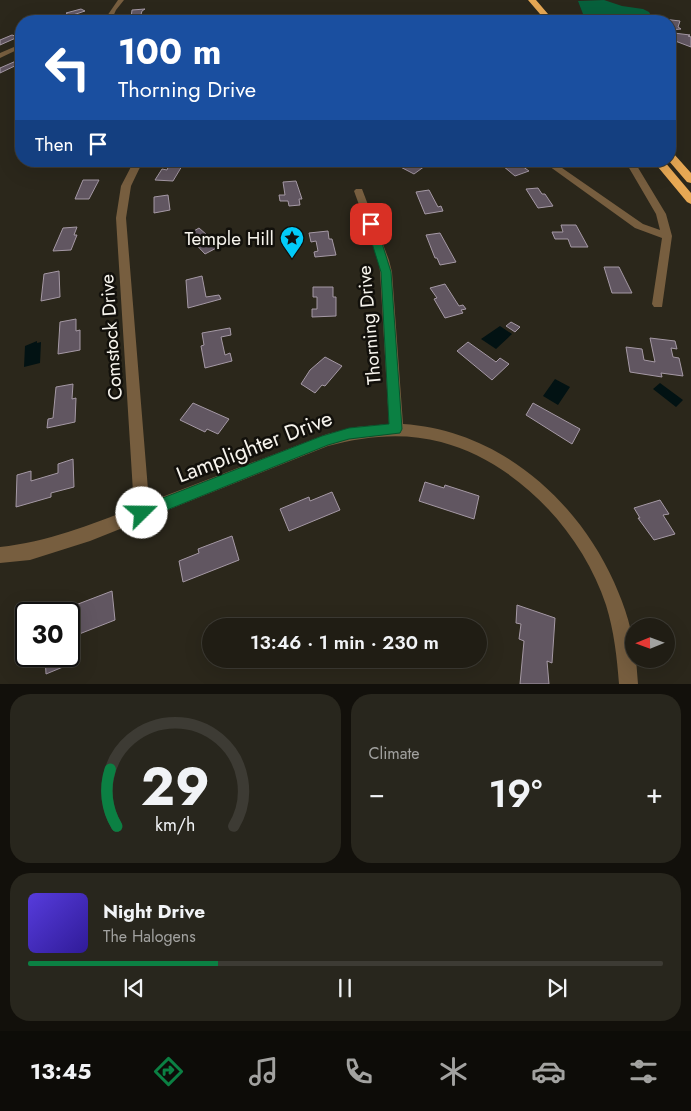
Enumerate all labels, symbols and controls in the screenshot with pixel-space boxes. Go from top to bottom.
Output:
text: 100 m [118,27,221,77]
icon: left [35,35,100,100]
text: Thorning Drive [118,73,256,105]
icon: arrive [84,130,112,158]
text: Then [35,131,74,158]
pin [350,203,392,245]
icon: arrive [357,210,385,238]
place label: Temple Hill [185,225,274,252]
place icon: Temple Hill [279,225,305,259]
street label: Thorning Drive [350,264,388,386]
street label: Comstock Drive [93,273,129,401]
street label: Lamplighter Drive [171,402,337,490]
position arrow [115,486,167,538]
speed limit sign: 30 [15,602,80,667]
north arrow [625,618,675,668]
map controls [625,618,675,668]
text: 13:46 · 1 min · 230 m [250,629,439,656]
text: Climate [369,742,420,765]
text: 29 [141,749,210,825]
text: 19° [488,766,542,821]
text: − [369,773,385,814]
text: + [646,773,663,814]
text: km/h [155,812,195,838]
text: Night Drive [103,898,205,925]
text: The Halogens [103,925,196,948]
icon: previous [120,974,148,1002]
icon: pause [331,974,359,1002]
icon: next [543,974,571,1002]
icon: directions [151,1054,186,1089]
icon: music [246,1054,281,1089]
icon: phone [341,1054,376,1089]
icon: climate [436,1054,471,1089]
icon: car [531,1054,566,1089]
icon: filters [626,1054,661,1089]
text: 13:45 [30,1055,91,1087]

